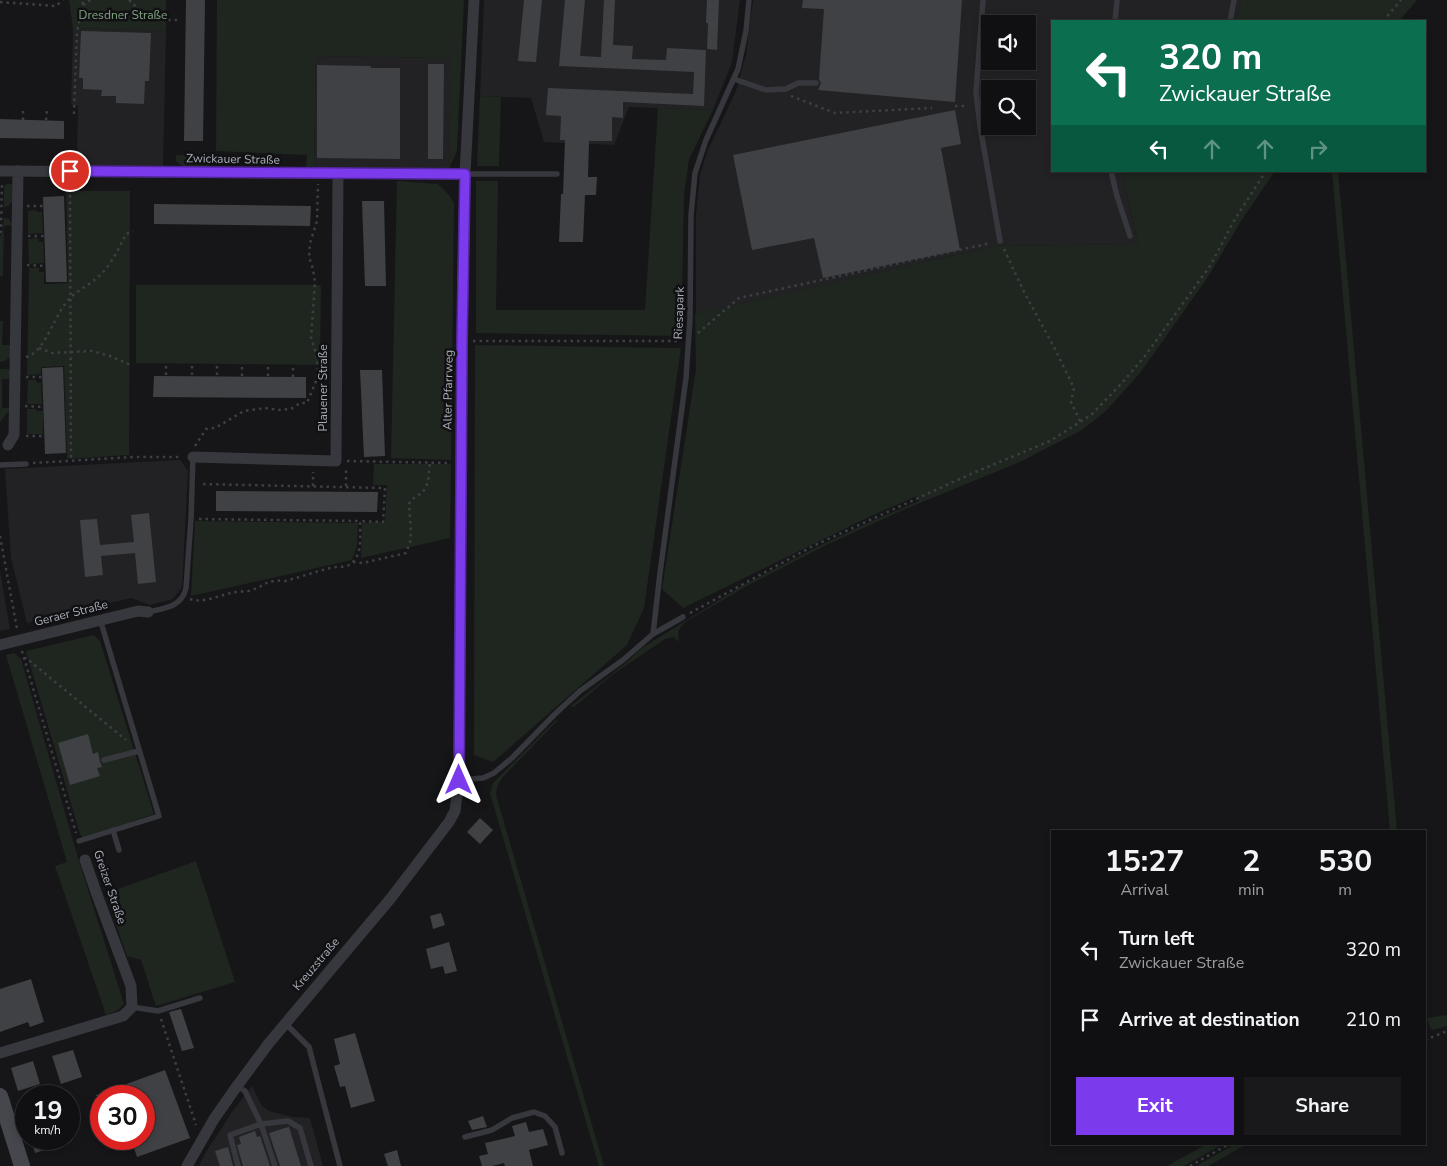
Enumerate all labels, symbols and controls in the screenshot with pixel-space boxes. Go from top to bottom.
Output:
park label: Dresdner Straße [79,7,167,23]
map controls [981,15,1036,135]
button: sound [981,15,1036,70]
text: 320 m [1159,34,1262,81]
icon: left [1076,40,1141,105]
text: Zwickauer Straße [1159,79,1331,109]
button: search [981,80,1036,135]
icon: left [1145,135,1173,163]
icon: ahead [1198,135,1226,163]
icon: ahead [1251,135,1279,163]
icon: right [1304,135,1332,163]
pin [49,150,91,192]
street label: Zwickauer Straße [186,150,280,168]
icon: arrive [56,157,84,185]
street label: Riesapark [670,285,688,340]
street label: Plauener Straße [315,344,331,432]
street label: Alter Pfarrweg [439,350,457,430]
street label: Geraer Straße [32,596,110,630]
position arrow [432,753,484,805]
text: 15:27 [1105,841,1184,882]
text: 2 [1242,841,1260,882]
text: 530 [1318,841,1372,882]
street label: Greizer Straße [90,848,130,926]
text: Arrival [1120,879,1169,901]
text: min [1238,879,1264,901]
text: m [1338,879,1352,901]
text: Turn left [1119,926,1194,952]
street label: Kreuzstraße [289,934,343,994]
icon: left [1076,936,1104,964]
text: 320 m [1346,937,1401,963]
text: Zwickauer Straße [1119,952,1244,974]
icon: arrive [1076,1006,1104,1034]
text: Arrive at destination [1119,1007,1300,1033]
text: 210 m [1346,1007,1401,1033]
button: Exit [1076,1077,1234,1135]
button: Share [1244,1077,1401,1135]
speed limit sign: 30 [90,1085,155,1150]
text: 19 [32,1094,63,1128]
text: km/h [34,1122,61,1138]

